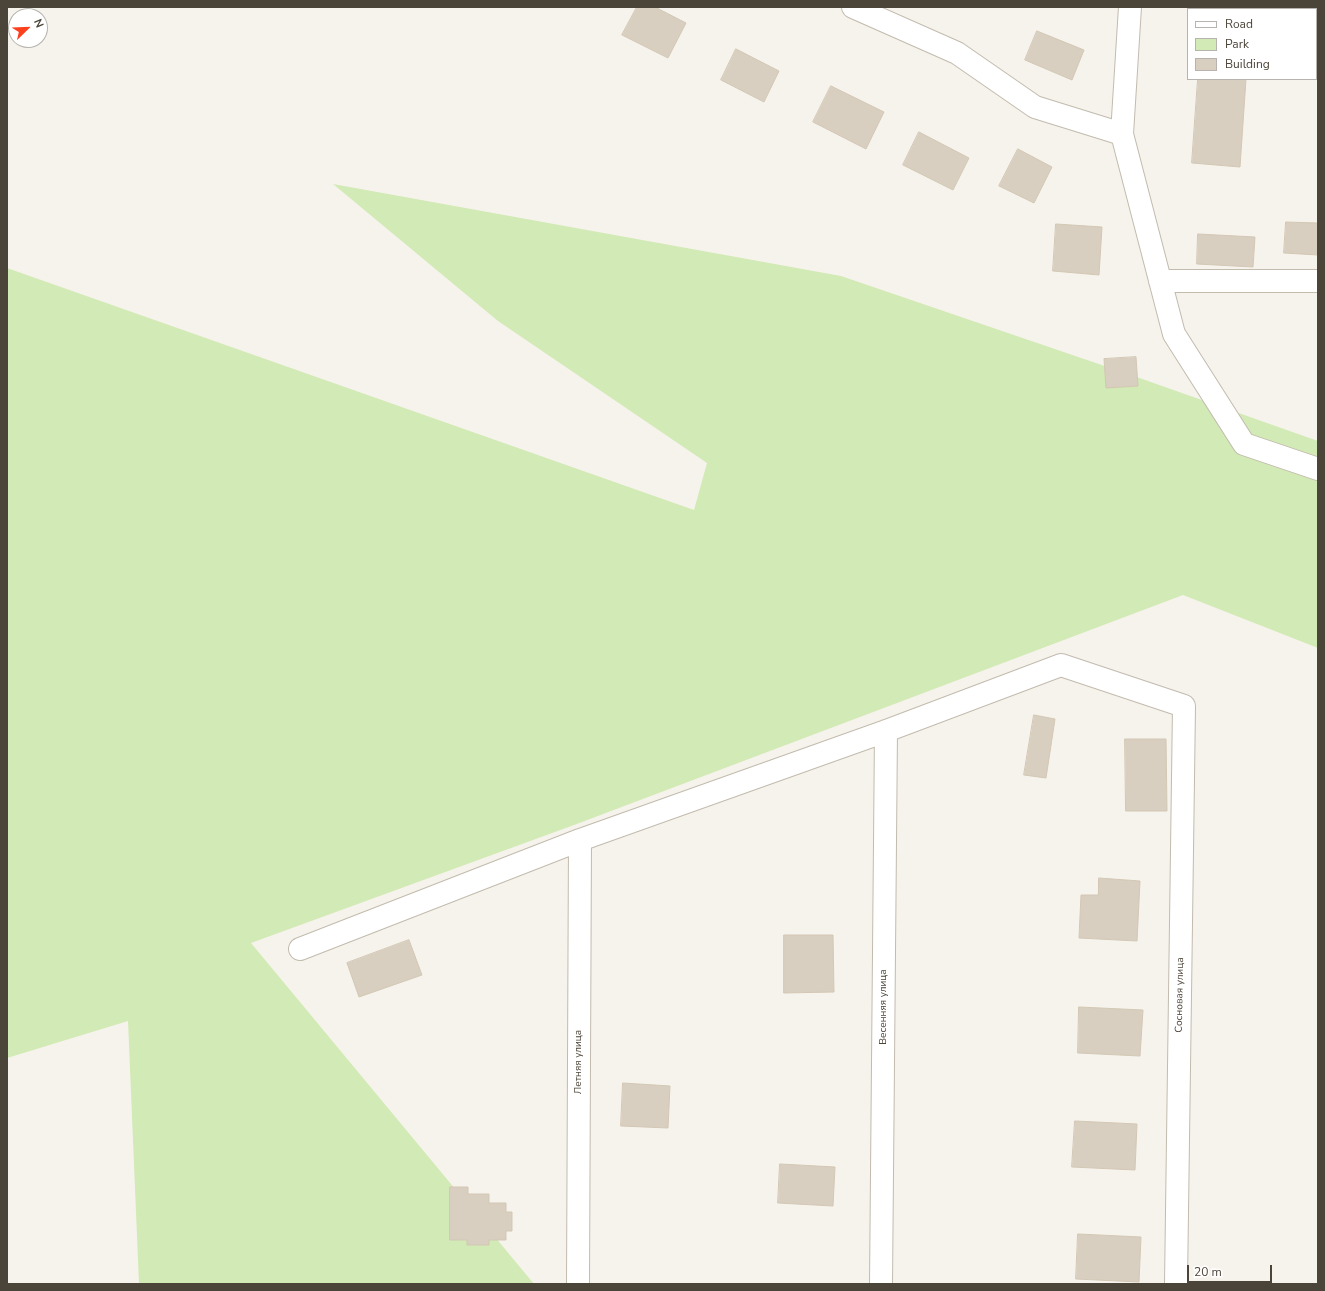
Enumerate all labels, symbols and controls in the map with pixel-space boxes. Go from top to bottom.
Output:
north arrow [8,8,48,48]
legend [1187,8,1317,80]
text: Road [1225,16,1253,32]
text: N [30,17,47,30]
text: Park [1225,36,1249,52]
text: Building [1225,56,1270,72]
street label: Сосновая улица [1173,957,1187,1033]
street label: Весенняя улица [878,969,890,1045]
street label: Летняя улица [573,1030,585,1094]
scale bar [1189,1257,1274,1283]
text: 20 m [1194,1264,1222,1280]

